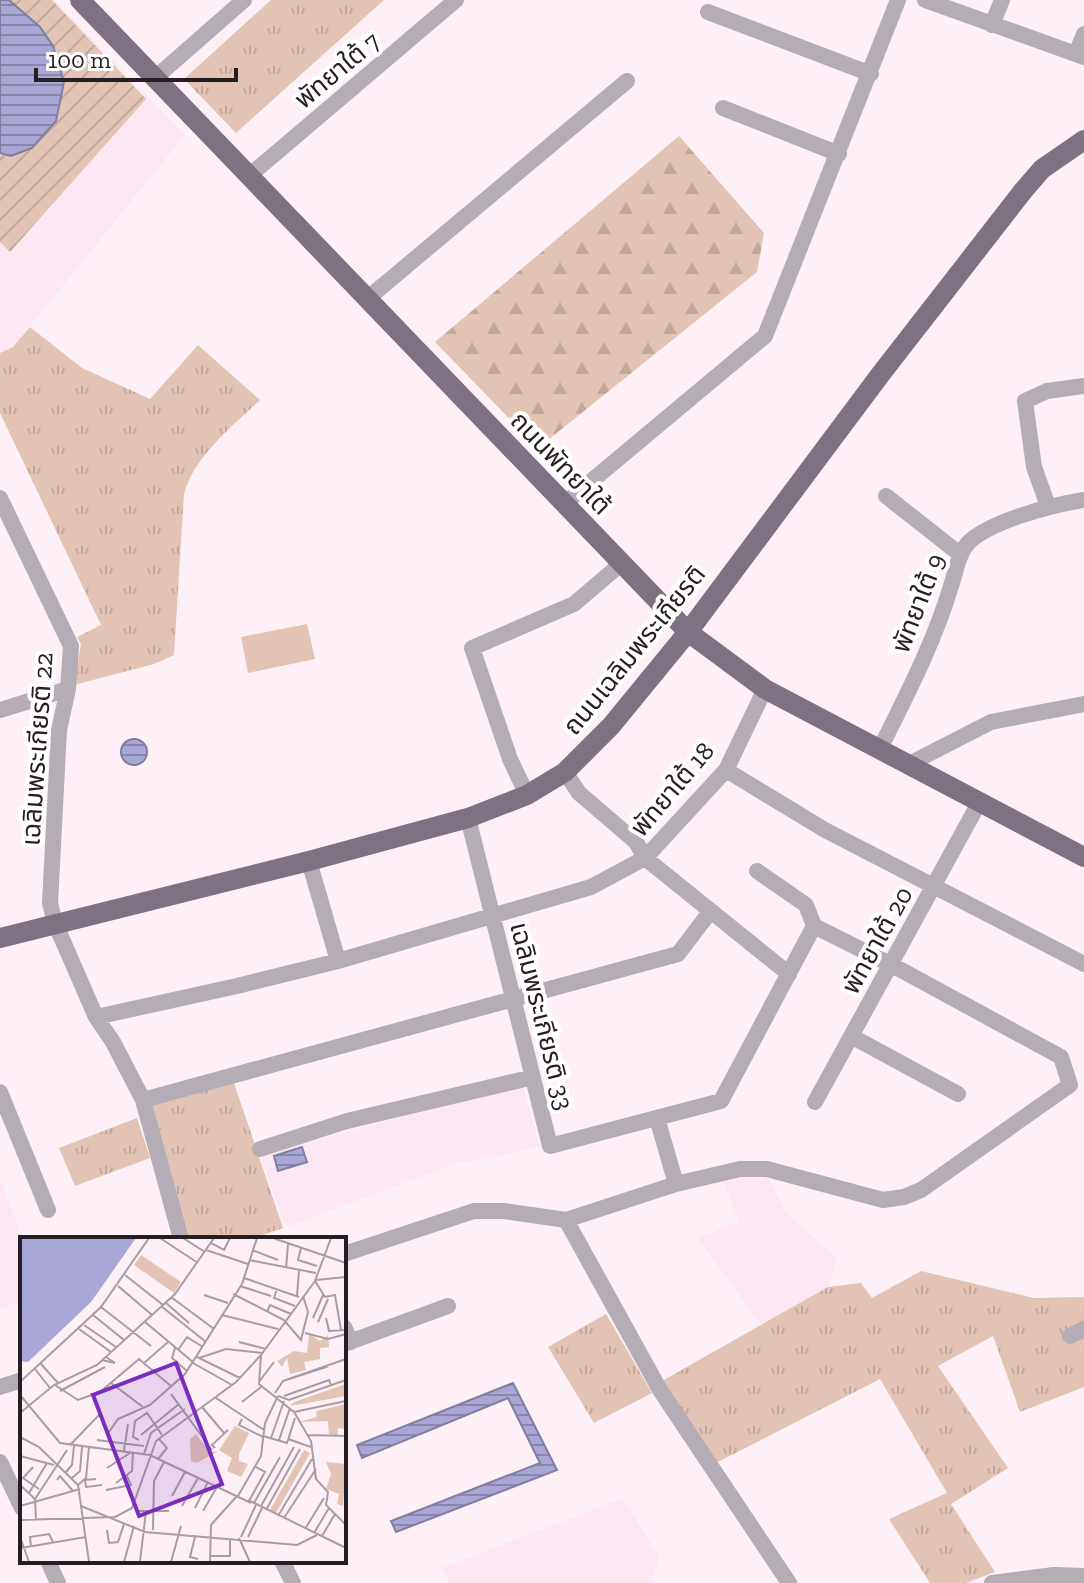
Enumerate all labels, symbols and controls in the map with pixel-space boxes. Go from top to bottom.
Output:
street label: พัทยาใต้ 7 [288,25,386,115]
scale bar [36,32,236,82]
text: 100 m [48,45,111,74]
street label: ถนนพัทยาใต้ [504,405,618,521]
street label: พัทยาใต้ 9 [885,549,951,657]
street label: ถนนเฉลิมพระเกียรติ [556,559,712,741]
street label: เฉลิมพระเกียรติ 22 [14,651,60,847]
street label: พัทยาใต้ 18 [623,735,721,843]
street label: พัทยาใต้ 20 [834,881,920,999]
street label: เฉลิมพระเกียรติ 33 [503,919,581,1113]
inset map [20,1237,346,1563]

